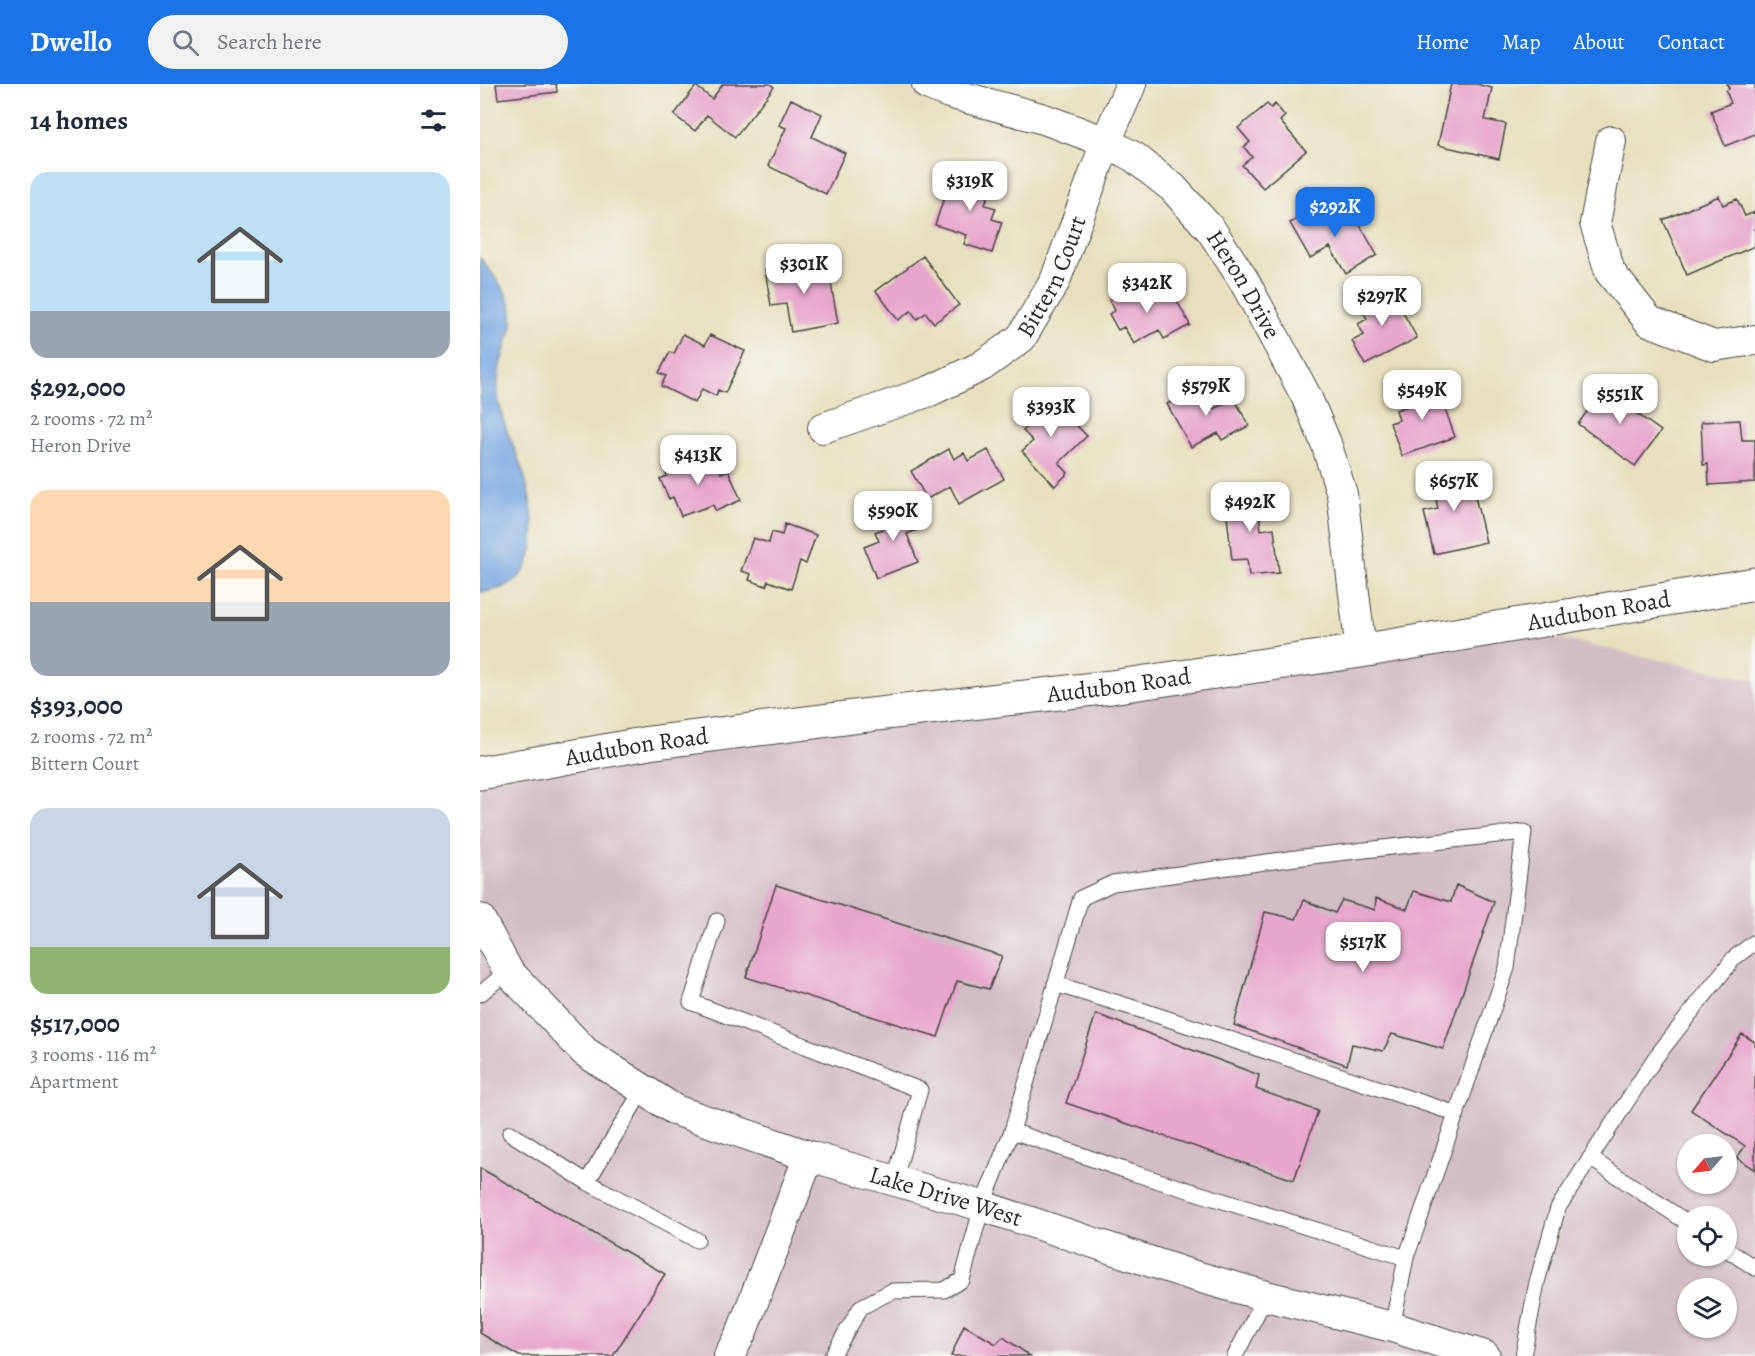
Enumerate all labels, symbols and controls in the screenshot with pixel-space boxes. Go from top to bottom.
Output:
search box [148,15,568,69]
text: Dwello [30,23,112,61]
icon: search [169,26,202,59]
text: Search here [217,27,322,57]
text: Home [1416,28,1469,56]
text: Map [1502,28,1540,56]
text: About [1573,28,1625,56]
text: Contact [1658,28,1725,56]
text: 14 homes [30,103,128,138]
icon: filters [417,104,450,137]
pin: $319K [928,161,1012,212]
text: $319K [946,167,994,194]
pin: $292K [1293,187,1377,238]
text: $292K [1309,193,1361,220]
icon: home [186,211,294,319]
street label: Bittern Court [1009,211,1094,343]
street label: Heron Drive [1199,224,1288,344]
pin: $301K [762,244,846,295]
text: $301K [780,250,828,277]
pin: $342K [1105,263,1189,314]
text: $342K [1122,269,1172,296]
pin: $297K [1340,276,1424,327]
text: $297K [1357,282,1407,309]
pin: $579K [1164,366,1248,417]
text: $292,000 [30,370,126,405]
pin: $549K [1380,370,1464,421]
text: $579K [1182,372,1230,399]
pin: $551K [1578,374,1662,425]
text: $549K [1397,376,1447,403]
text: $551K [1597,380,1643,407]
pin: $393K [1009,387,1093,438]
text: $393K [1027,393,1075,420]
text: 2 rooms · 72 m² [30,405,152,432]
text: Heron Drive [30,432,131,459]
pin: $413K [656,435,740,486]
text: $413K [674,441,722,468]
pin: $657K [1412,461,1496,512]
text: $657K [1430,467,1478,494]
pin: $492K [1208,482,1292,533]
text: $492K [1225,488,1275,515]
pin: $590K [851,491,935,542]
text: $590K [868,497,918,524]
icon: home [186,529,294,637]
street label: Audubon Road [1524,583,1673,639]
street label: Audubon Road [1044,660,1193,710]
text: $393,000 [30,688,123,723]
street label: Audubon Road [562,720,710,774]
text: 2 rooms · 72 m² [30,723,152,750]
text: Bittern Court [30,750,139,777]
icon: home [186,847,294,955]
pin: $517K [1321,922,1405,973]
text: $517K [1340,928,1386,955]
text: $517,000 [30,1006,120,1041]
text: 3 rooms · 116 m² [30,1041,156,1068]
text: Apartment [30,1068,119,1095]
north arrow [1677,1134,1737,1194]
map controls [1677,1134,1737,1338]
street label: Lake Drive West [866,1158,1026,1234]
button: locate [1677,1206,1737,1266]
button: layers [1677,1278,1737,1338]

